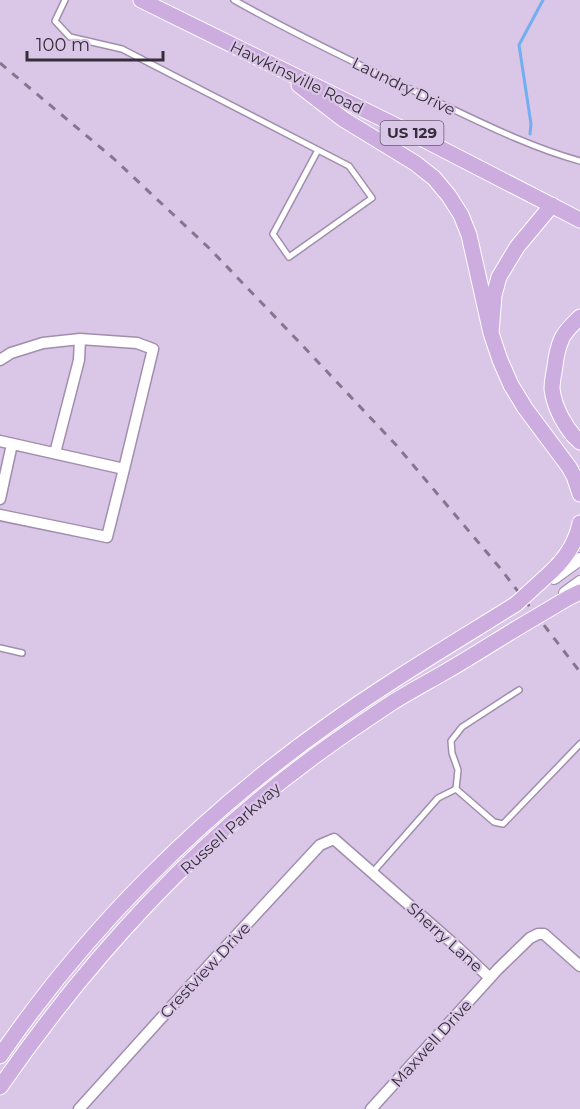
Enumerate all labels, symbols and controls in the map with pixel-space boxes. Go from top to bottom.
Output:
scale bar [27,24,164,62]
text: 100 m [36,34,90,56]
street label: Hawkinsville Road [227,37,367,118]
street label: Laundry Drive [349,53,458,120]
road number: US 129 [380,121,444,145]
street label: Russell Parkway [176,778,285,878]
street label: Sherry Lane [403,898,486,976]
street label: Crestview Drive [156,919,255,1022]
street label: Maxwell Drive [387,996,476,1091]

